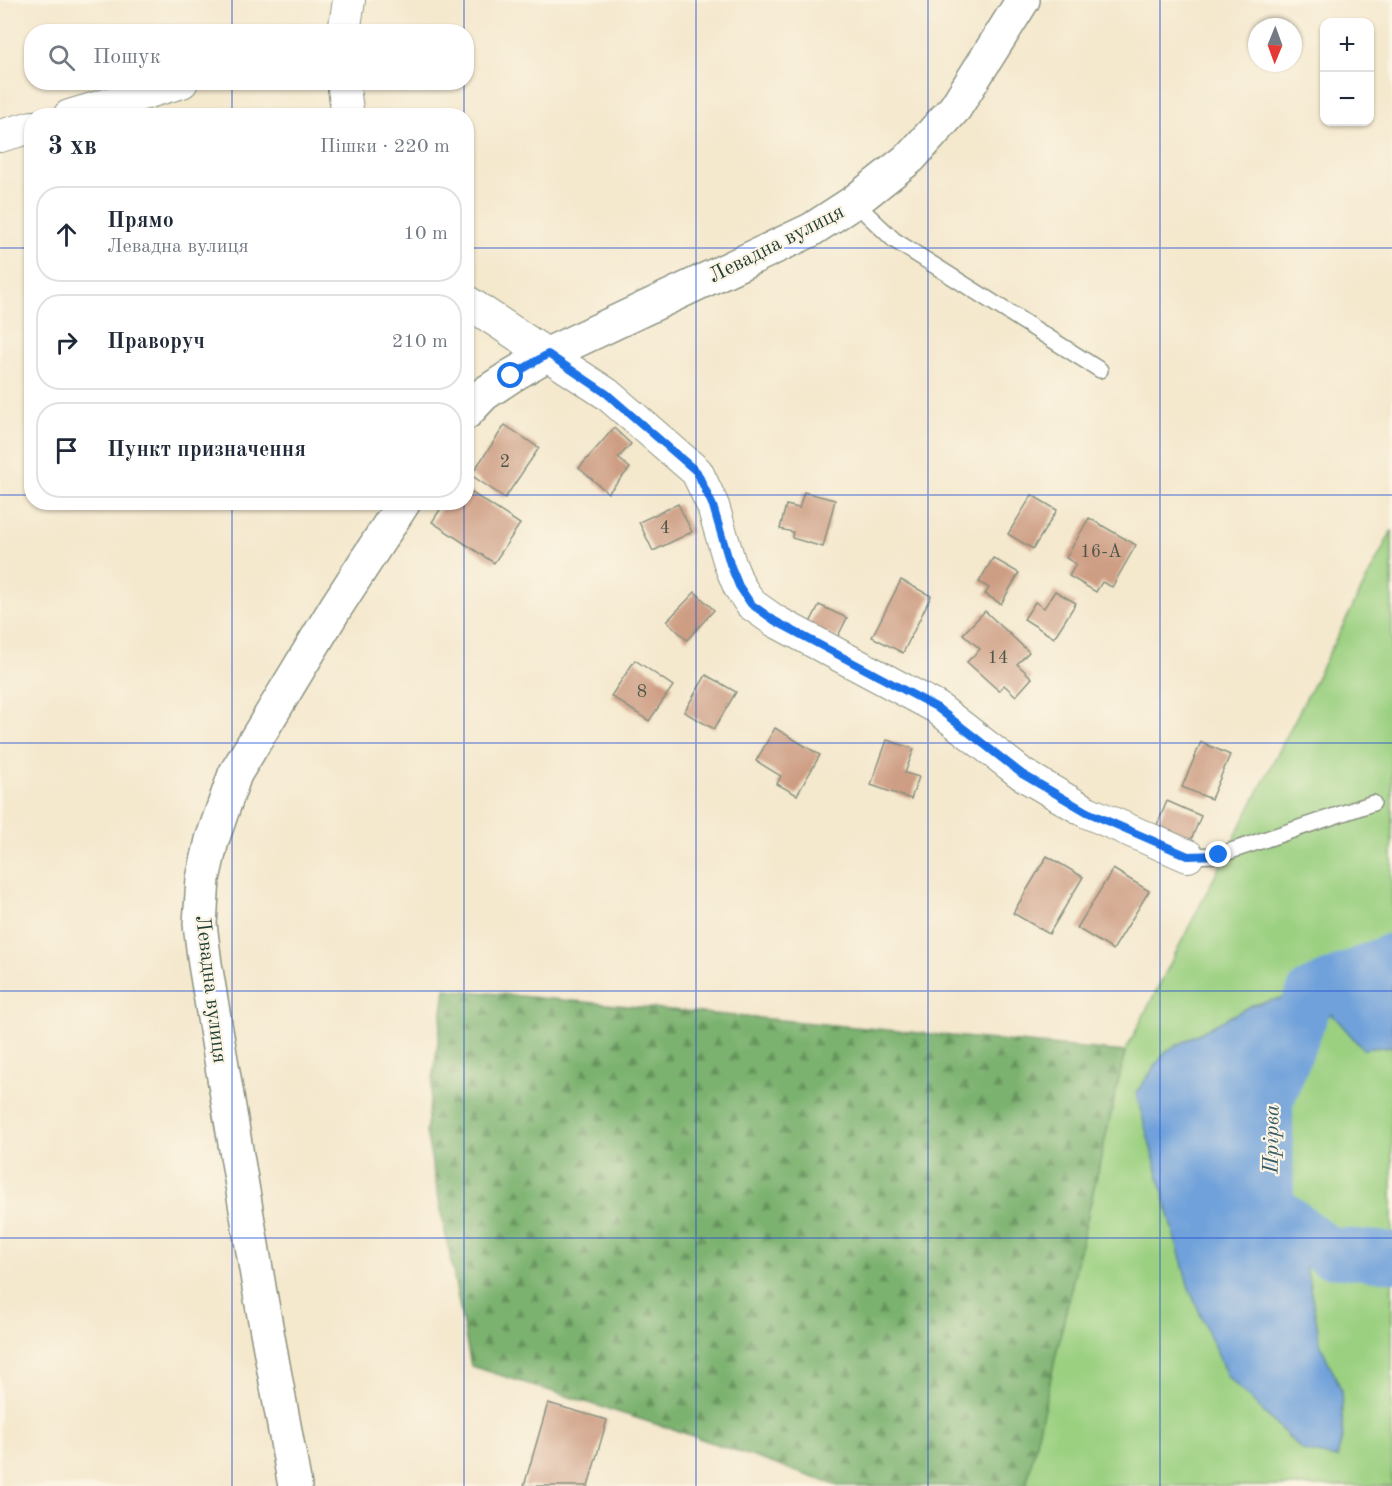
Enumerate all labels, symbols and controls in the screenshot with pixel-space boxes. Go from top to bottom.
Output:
north arrow [1248,18,1302,72]
map controls [1320,18,1374,126]
button: + [1320,18,1374,72]
search box [24,24,474,90]
icon: search [45,41,78,74]
text: Пошук [93,46,161,68]
button: − [1320,72,1374,126]
text: 3 хв [48,134,97,160]
text: Пішки · 220 m [320,137,450,157]
street label: Левадна вулиця [706,201,848,287]
text: Прямо [107,210,174,232]
icon: ahead [50,218,83,251]
text: 10 m [403,224,448,244]
text: Левадна вулиця [107,237,249,257]
icon: right [50,326,83,359]
text: Праворуч [107,331,205,353]
text: 210 m [392,332,448,352]
route start [497,362,523,388]
icon: arrive [50,434,83,467]
text: Пункт призначення [107,439,306,461]
house number: 2 [500,453,510,471]
house number: 4 [660,519,670,537]
house number: 16-А [1080,543,1122,561]
house number: 14 [988,649,1008,667]
house number: 8 [637,683,647,701]
route end [1205,841,1231,867]
street label: Левадна вулиця [191,914,230,1064]
water label: Прірва [1260,1104,1284,1175]

